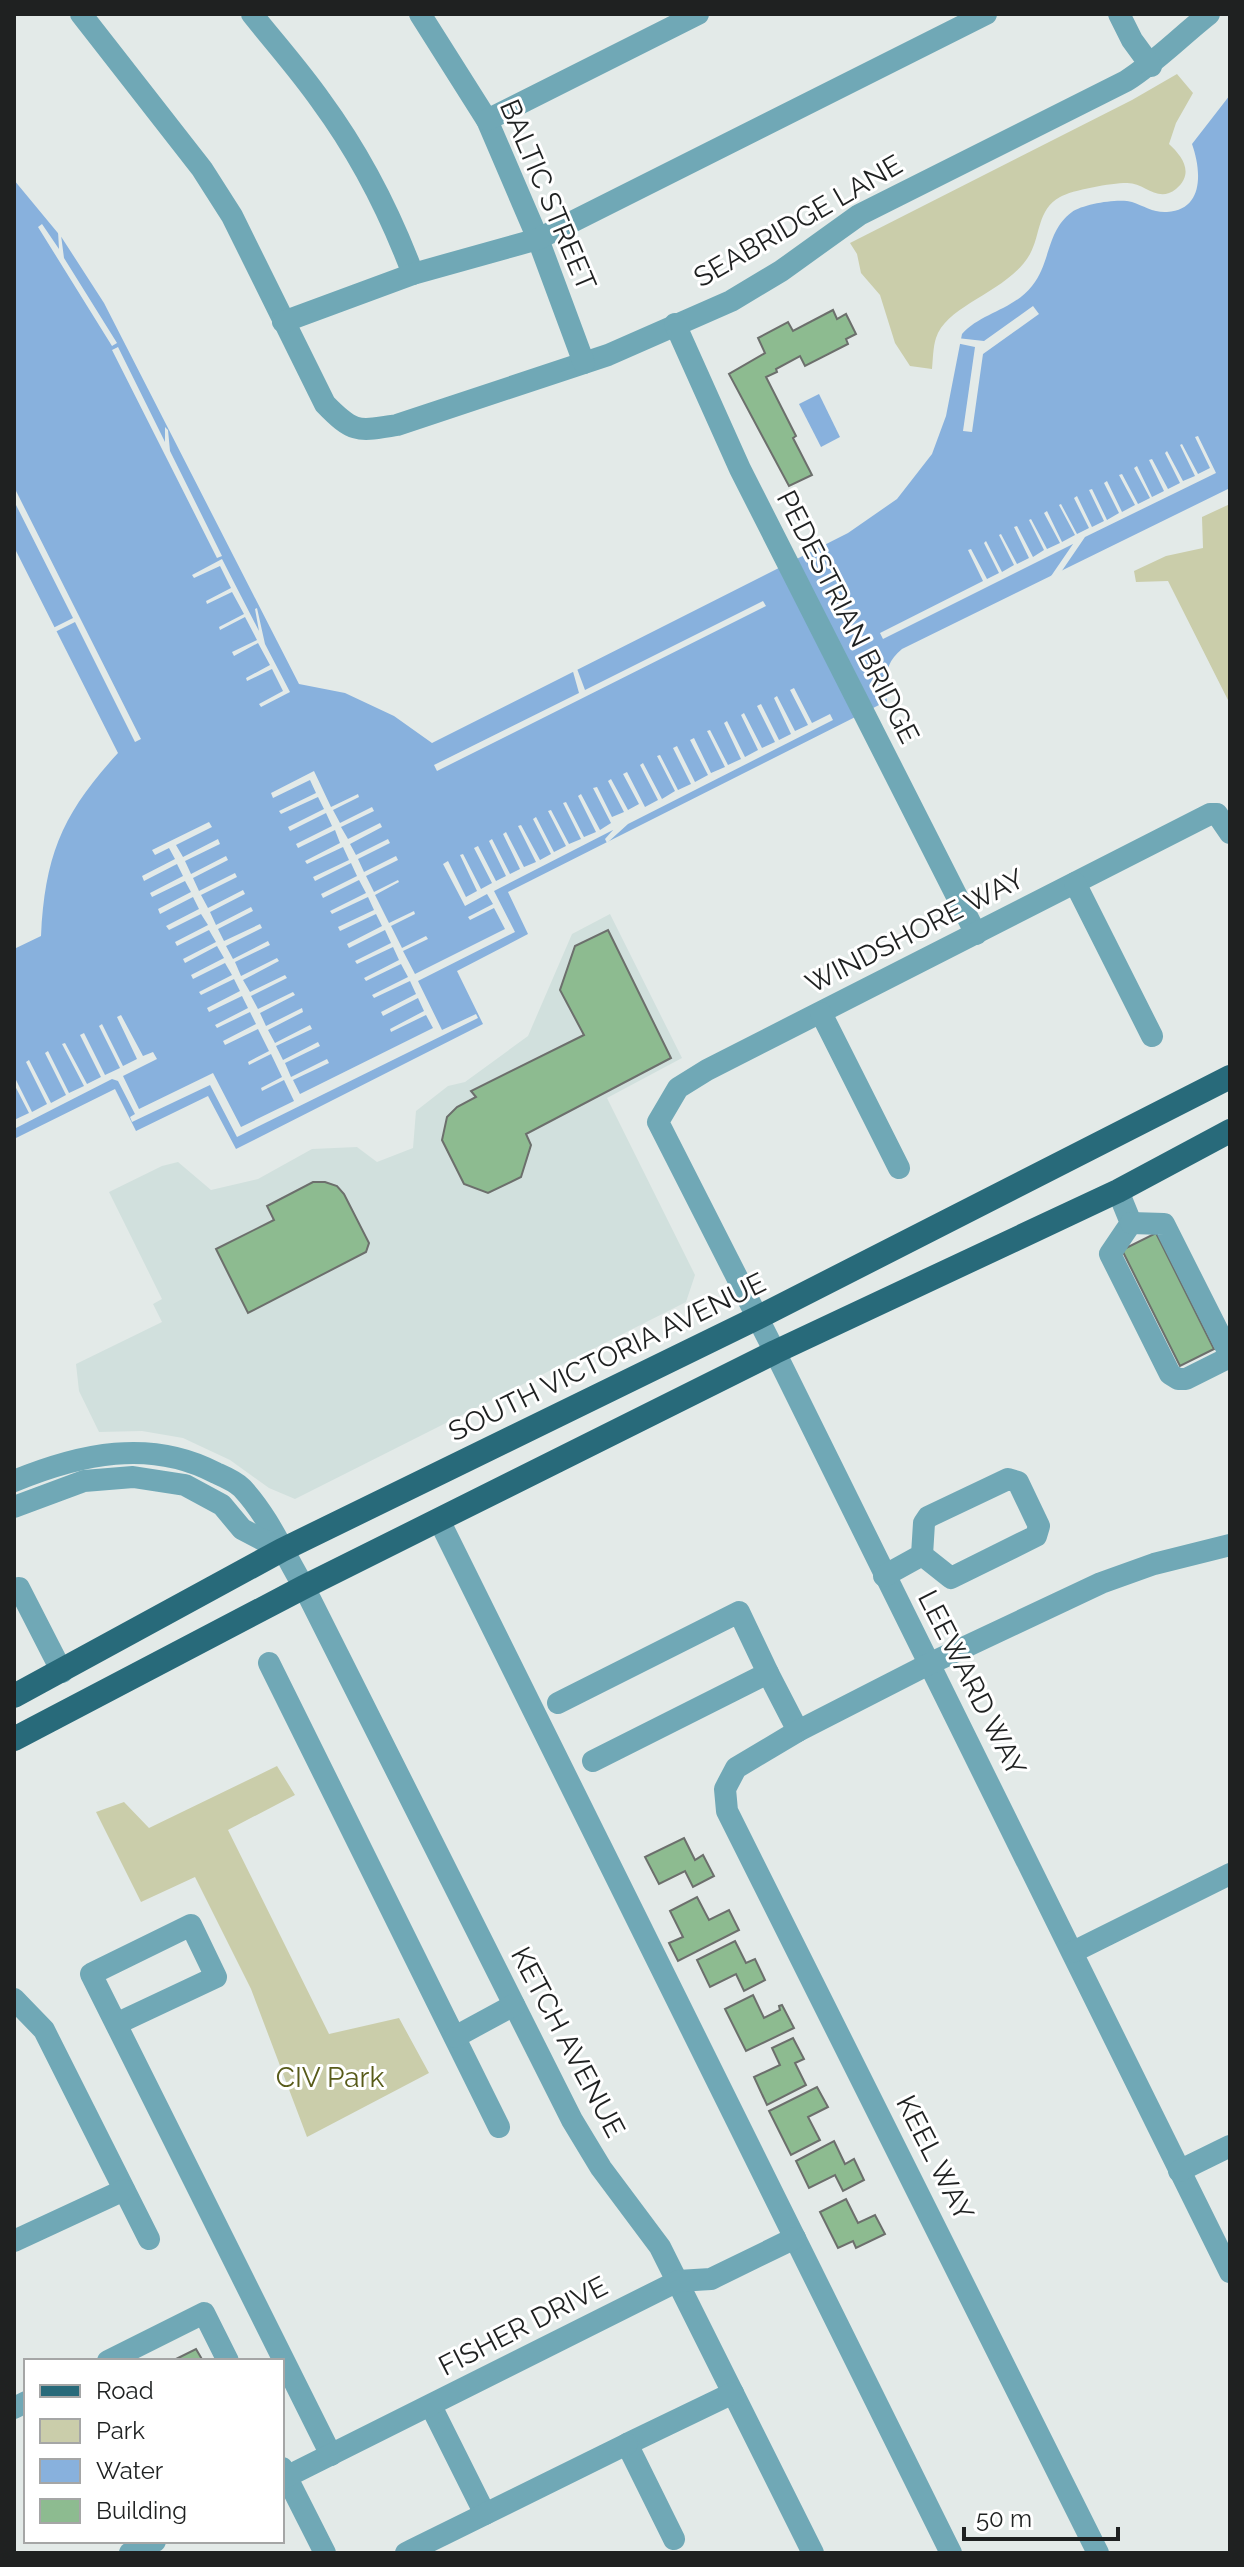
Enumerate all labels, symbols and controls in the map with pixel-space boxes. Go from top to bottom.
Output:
street label: BALTIC STREET [493,95,603,295]
street label: SEABRIDGE LANE [688,148,908,294]
street label: PEDESTRIAN BRIDGE [770,485,926,749]
street label: WINDSHORE WAY [800,862,1030,1000]
street label: SOUTH VICTORIA AVENUE [443,1266,771,1448]
street label: LEEWARD WAY [911,1585,1033,1781]
street label: KETCH AVENUE [504,1941,632,2143]
park label: CIV Park [276,2061,384,2094]
street label: KEEL WAY [889,2090,981,2226]
street label: FISHER DRIVE [433,2269,613,2383]
legend [24,2359,284,2543]
text: Road [96,2376,154,2405]
text: Park [96,2416,145,2445]
text: Water [96,2456,164,2485]
scale bar [964,2491,1118,2541]
text: Building [96,2496,187,2525]
text: 50 m [976,2504,1032,2533]

